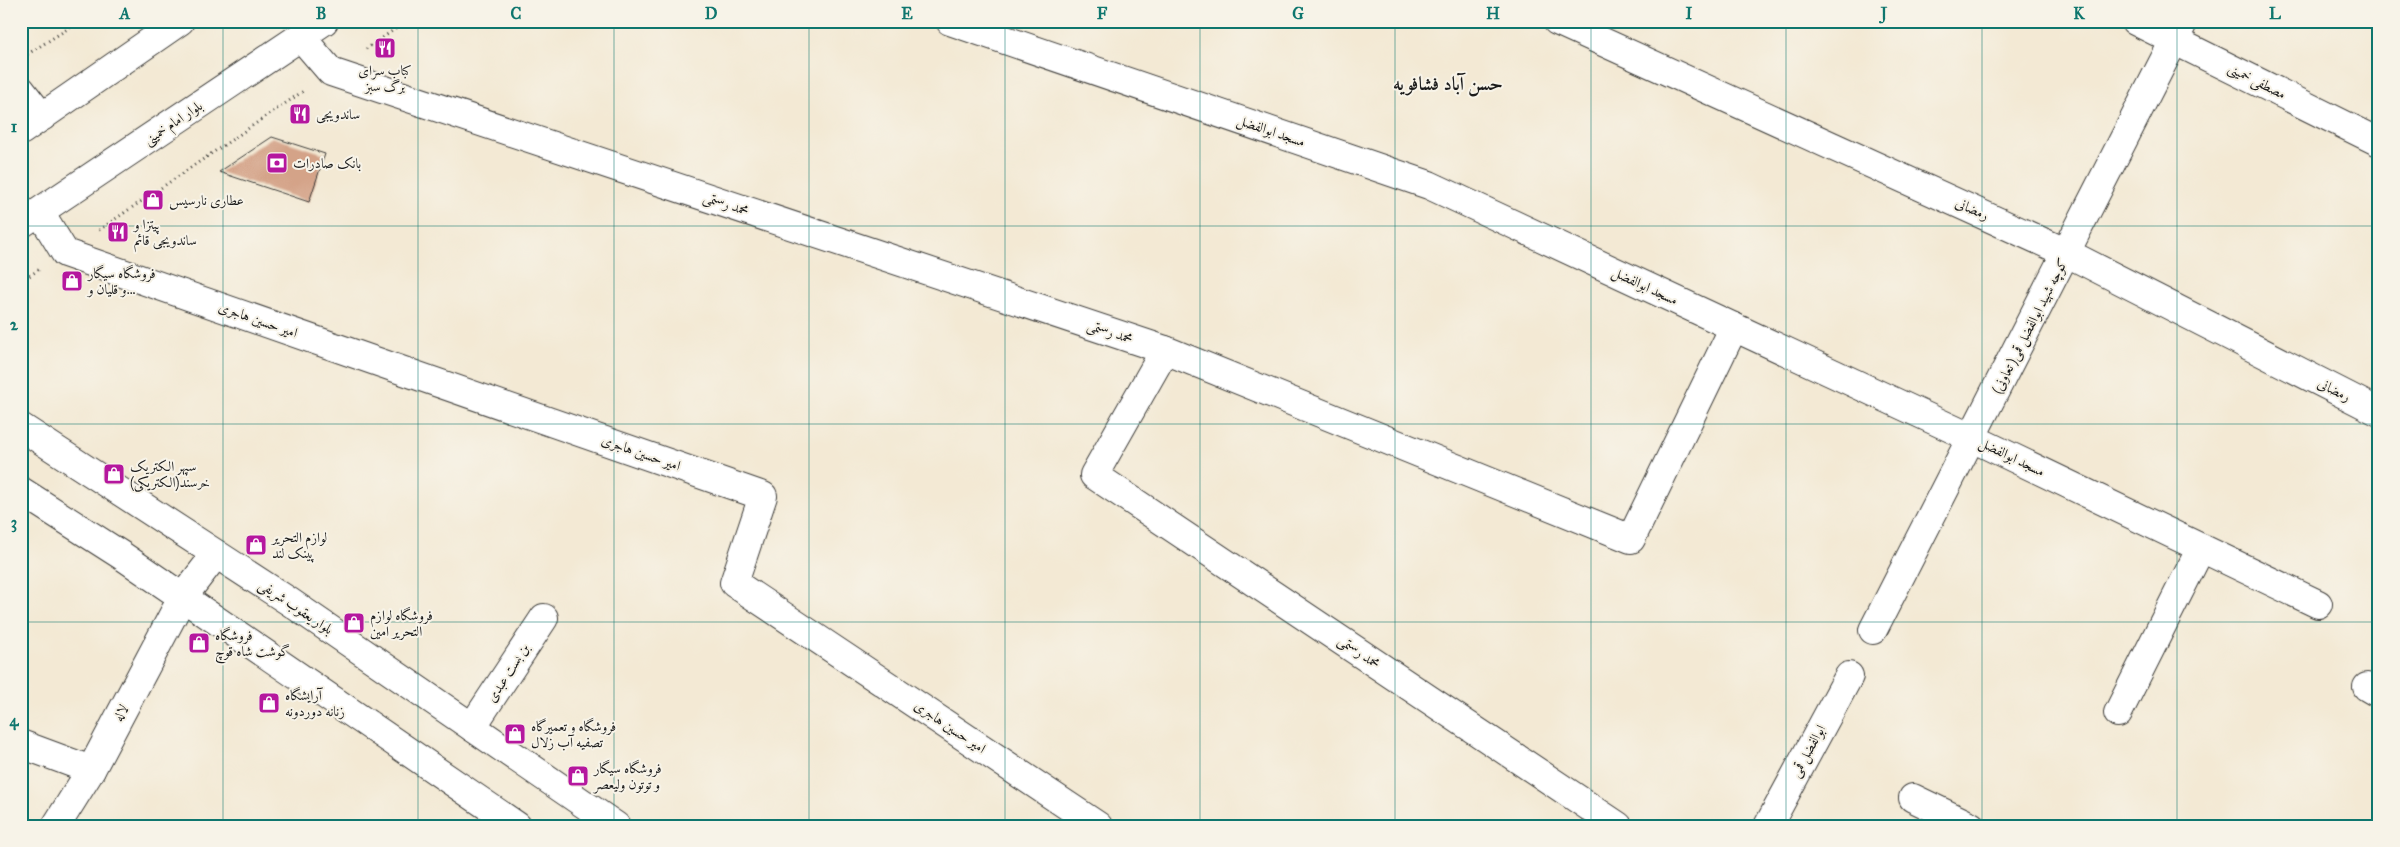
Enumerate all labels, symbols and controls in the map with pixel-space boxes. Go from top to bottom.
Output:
text: A [119,4,131,23]
text: B [316,4,326,23]
text: C [511,4,522,23]
text: D [705,4,718,23]
text: E [901,4,913,23]
text: F [1097,4,1108,23]
text: G [1292,4,1304,23]
text: H [1486,4,1500,23]
text: I [1686,4,1693,23]
text: J [1879,4,1888,24]
text: K [2073,4,2085,23]
text: L [2269,4,2281,23]
restaurant icon: کباب سرای برگ سبز [373,36,397,60]
street label: مصطفی خمینی [2224,59,2289,105]
place label: کباب سرای برگ سبز [358,62,412,95]
district label: حسن آباد فشافویه [1393,72,1503,97]
street label: بلوار امام خمینی [140,97,208,152]
restaurant icon: ساندویجی [288,102,312,126]
place label: ساندویجی [316,106,360,124]
street label: مسجد ابوالفضل [1234,111,1307,152]
text: 1 [11,117,18,136]
bank icon: بانک صادرات [265,151,289,175]
place label: بانک صادرات [293,155,362,172]
shop icon: عطاری نارسیس [141,188,165,212]
street label: محمد رستمی [701,189,751,220]
place label: عطاری نارسیس [169,192,244,210]
street label: رمضانی [1953,194,1991,224]
place label: پیتزا و ساندویجی قائم [132,216,197,253]
restaurant icon: پیتزا و ساندویجی قائم [106,220,130,244]
street label: کوچه شهید ابوالفضل قمی( تعاونی) [1988,255,2073,398]
street label: مسجد ابوالفضل [1608,263,1681,311]
place label: فروشگاه سیگار و قلیان و... [86,264,156,298]
shop icon: فروشگاه سیگار و قلیان و... [60,269,84,293]
street label: امیر حسین هاجری [216,299,300,341]
text: 2 [10,315,19,334]
street label: محمد رستمی [1085,317,1135,348]
street label: رمضانی [2315,375,2353,405]
street label: امیر حسین هاجری [599,432,683,474]
street label: مسجد ابوالفضل [1976,434,2048,482]
place label: سپهر الکتریک خرسند(الکتریکی) [130,458,210,492]
shop icon: سپهر الکتریک خرسند(الکتریکی) [102,462,126,486]
text: 3 [11,513,17,533]
place label: لوازم التحریر پینک لند [270,529,327,563]
shop icon: لوازم التحریر پینک لند [244,533,268,557]
street label: بلوار یعقوب شریفی [255,576,337,640]
place label: فروشگاه لوازم التحریر امین [370,606,433,640]
shop icon: فروشگاه لوازم التحریر امین [342,611,366,635]
place label: فروشگاه گوشت شاه قوچ [215,626,290,664]
shop icon: فروشگاه گوشت شاه قوچ [187,631,211,655]
street label: محمد رستمی [1334,632,1383,673]
street label: بن بست عبدی [483,640,533,705]
place label: آرایشگاه زنانه دوردونه [285,686,345,720]
shop icon: آرایشگاه زنانه دوردونه [257,691,281,715]
street label: امیر حسین هاجری [911,697,989,757]
street label: لاله [110,702,132,724]
text: 4 [10,711,20,731]
place label: فروشگاه و تعمیرگاه تصفیه آب زلال [531,717,616,751]
shop icon: فروشگاه و تعمیرگاه تصفیه آب زلال [503,722,527,746]
street label: ابوالفضل قمی [1787,722,1831,781]
place label: فروشگاه سیگار و توتون ولیعصر [592,759,662,794]
shop icon: فروشگاه سیگار و توتون ولیعصر [566,764,590,788]

